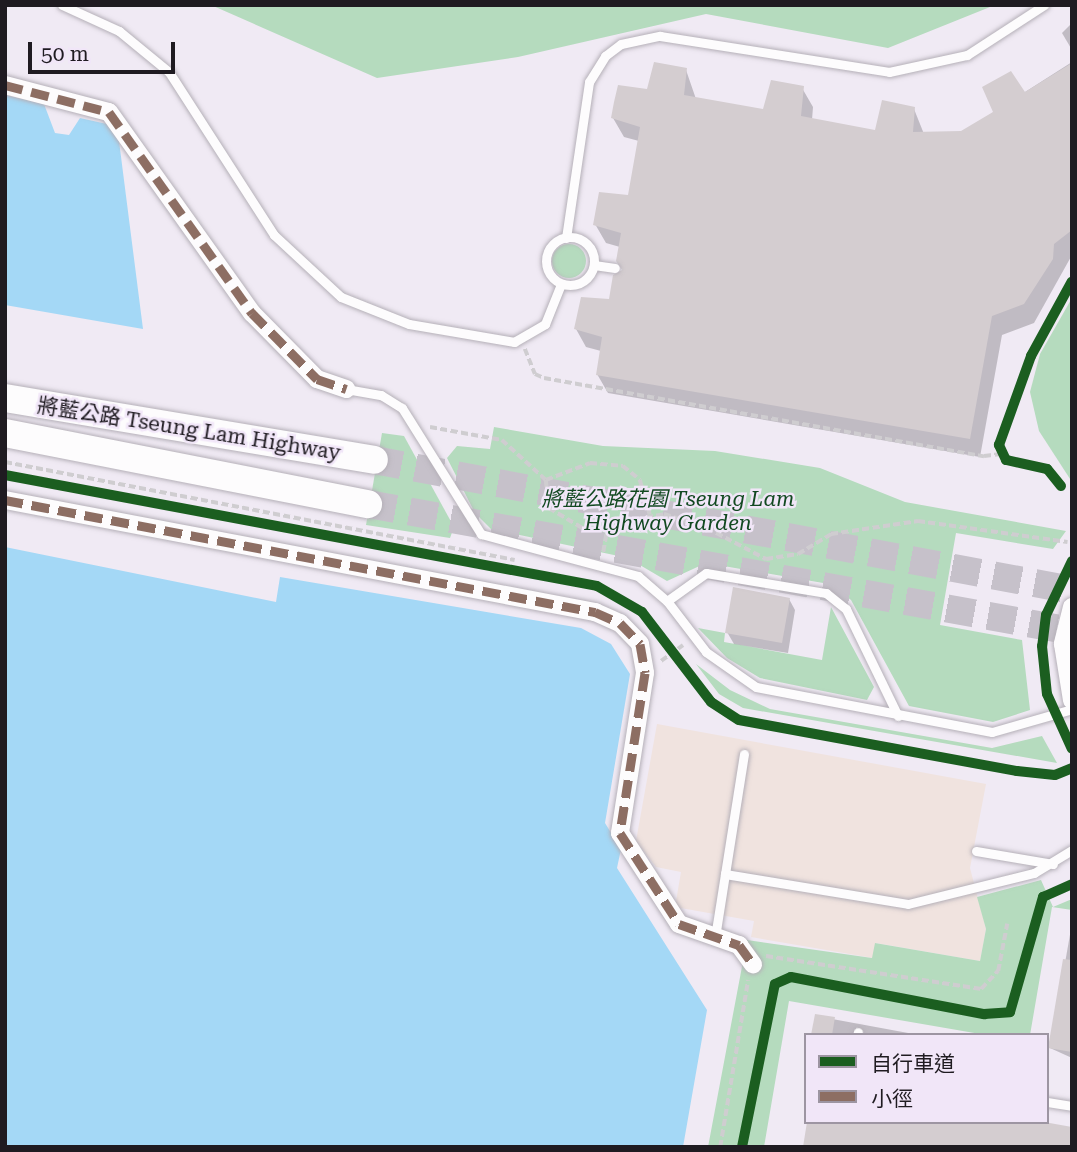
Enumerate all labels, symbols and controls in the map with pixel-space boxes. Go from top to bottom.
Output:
scale bar [32,28,178,72]
text: 50 m [41,42,89,66]
street label: 將藍公路 Tseung Lam Highway [36,393,342,465]
park label: 將藍公路花園 Tseung Lam Highway Garden [541,486,795,536]
legend [804,1033,1049,1124]
text: 自行車道 [871,1052,955,1076]
text: 小徑 [871,1087,913,1111]

